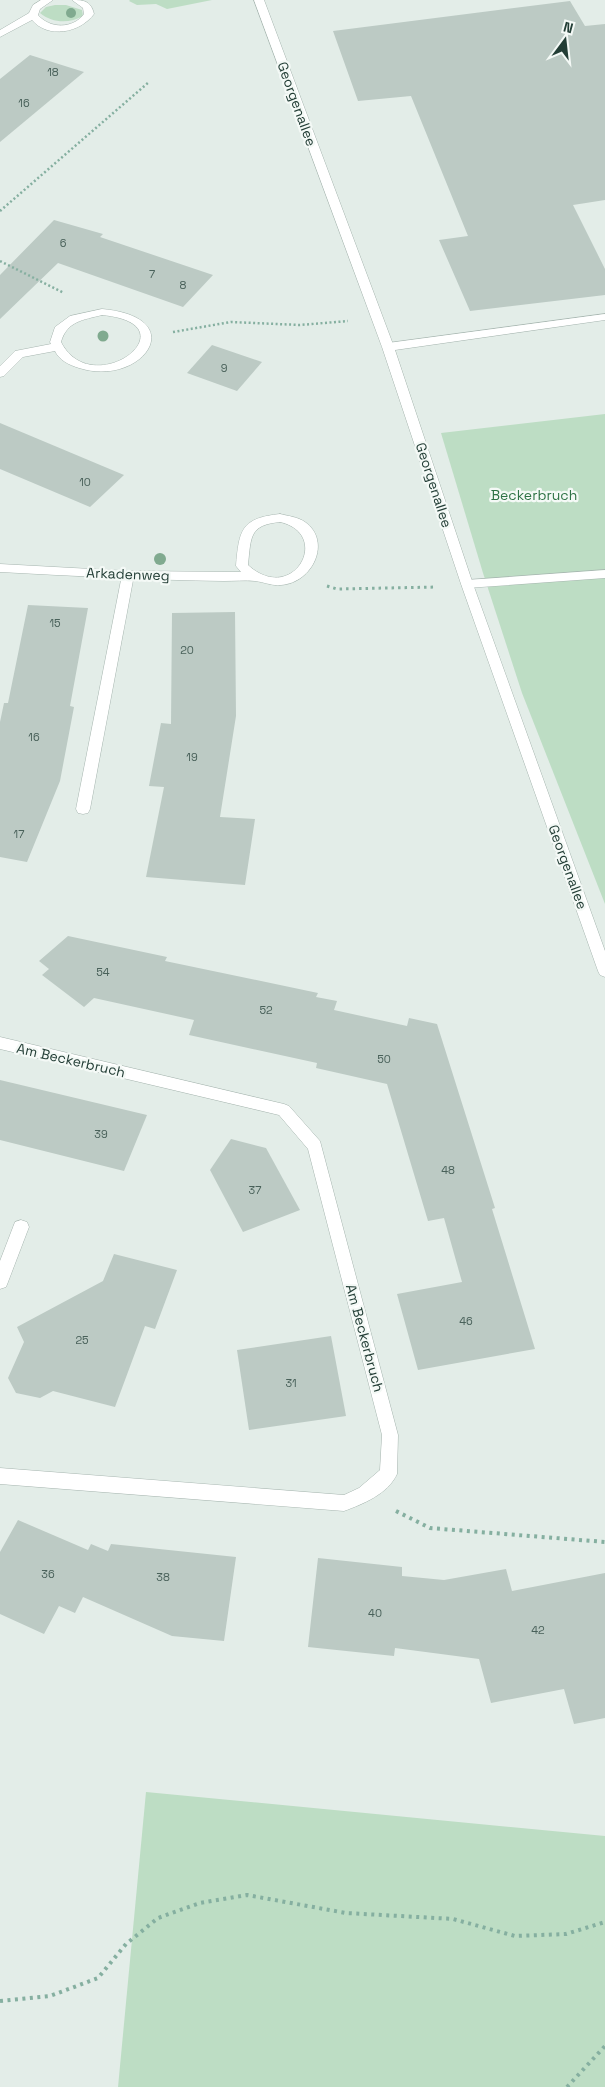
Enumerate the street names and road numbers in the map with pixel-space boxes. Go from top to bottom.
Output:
street label: Georgenallee [273,59,321,149]
street label: Georgenallee [412,440,456,530]
street label: Arkadenweg [86,564,170,584]
street label: Georgenallee [544,822,592,912]
street label: Am Beckerbruch [15,1039,127,1081]
street label: Am Beckerbruch [342,1282,388,1394]

